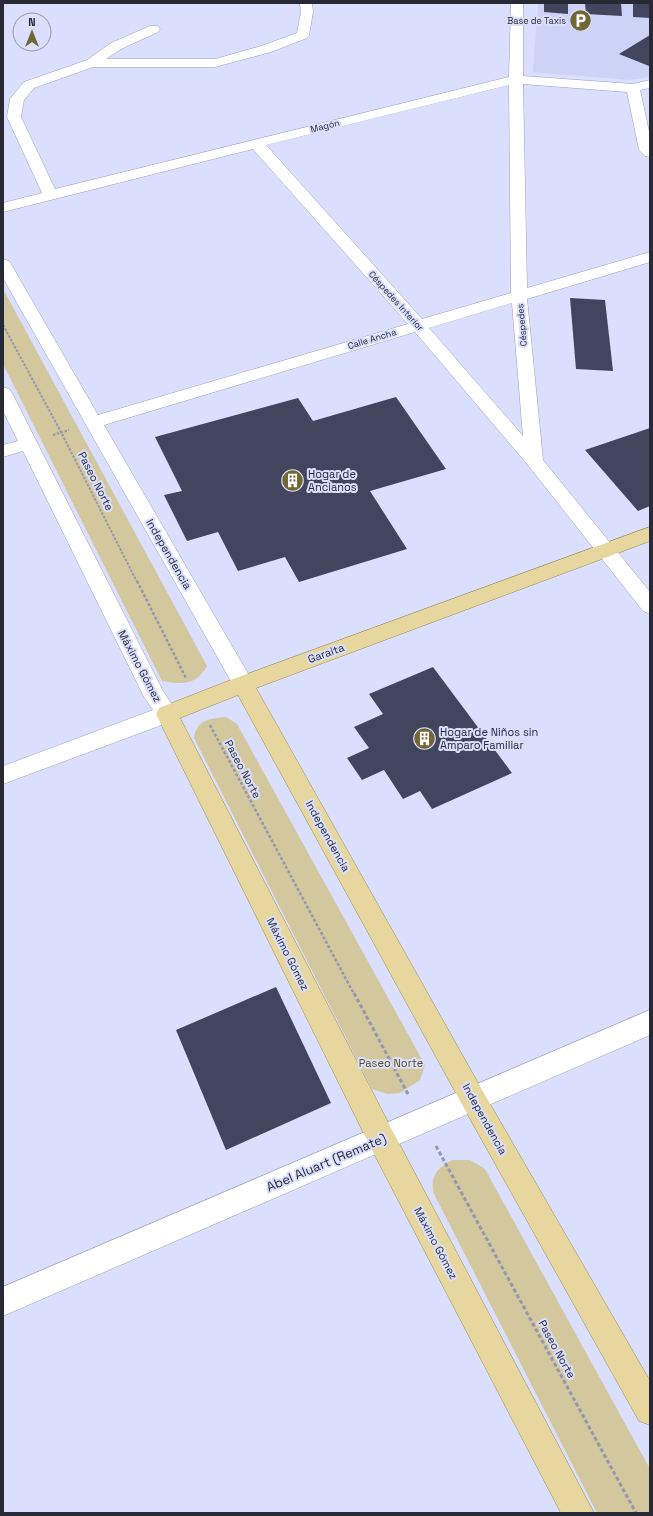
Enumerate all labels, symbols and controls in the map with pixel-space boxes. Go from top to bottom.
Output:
parking icon: Base de Taxis [568,8,594,34]
north arrow [12,12,52,52]
text: N [28,15,36,29]
place label: Base de Taxis [507,15,566,27]
street label: Magón [309,117,341,135]
street label: Céspedes Interior [366,269,426,334]
street label: Céspedes [514,303,530,347]
street label: Calle Ancha [346,326,398,352]
street label: Paseo Norte [75,449,117,513]
building icon: Hogar de Ancianos [280,467,306,493]
place label: Hogar de Ancianos [308,467,357,494]
street label: Independencia [143,516,195,592]
street label: Máximo Gómez [115,628,165,705]
street label: Garaita [306,640,347,666]
building icon: Hogar de Niños sin Amparo Familiar [411,725,437,751]
place label: Hogar de Niños sin Amparo Familiar [440,725,538,752]
street label: Paseo Norte [222,737,264,801]
street label: Independencia [303,798,354,875]
street label: Máximo Gómez [264,915,312,993]
park label: Paseo Norte [359,1056,423,1070]
street label: Independencia [460,1081,511,1158]
street label: Abel Aluart (Remate) [264,1129,389,1195]
street label: Máximo Gómez [411,1205,461,1282]
street label: Paseo Norte [535,1317,579,1381]

